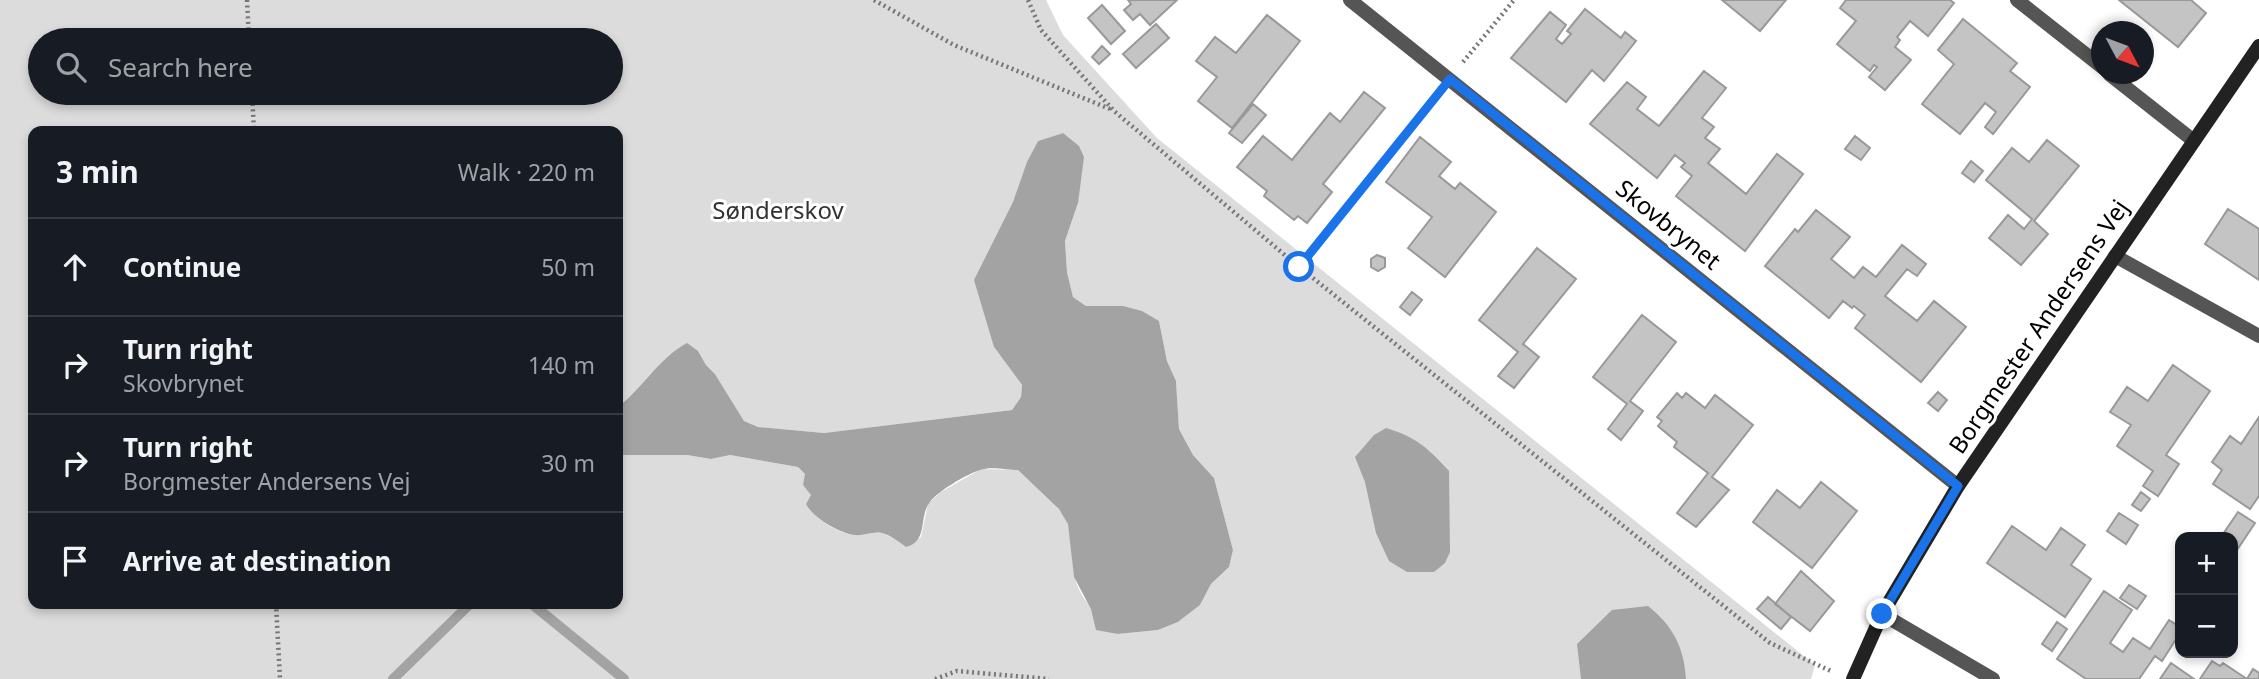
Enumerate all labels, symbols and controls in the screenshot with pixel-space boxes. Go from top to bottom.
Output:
north arrow [2091,21,2154,84]
search box [28,28,623,105]
icon: search [52,48,90,86]
text: Search here [108,49,253,85]
text: 3 min [56,151,139,192]
text: Walk · 220 m [458,156,595,188]
street label: Skovbrynet [1610,171,1729,277]
park label: Sønderskov [712,193,844,226]
street label: Borgmester Andersens Vej [1940,193,2135,460]
icon: ahead [56,248,94,286]
text: Continue [123,249,241,285]
text: 50 m [541,251,595,283]
route start [1283,251,1314,282]
text: Turn right [123,331,253,367]
icon: right [56,346,94,384]
text: 140 m [528,349,595,381]
text: Skovbrynet [123,367,244,399]
text: Turn right [123,429,253,465]
icon: right [56,444,94,482]
text: 30 m [541,447,595,479]
text: Borgmester Andersens Vej [123,465,411,497]
map controls [2175,532,2238,658]
button: + [2175,532,2238,595]
icon: arrive [56,542,94,580]
text: Arrive at destination [123,543,392,579]
button: − [2175,595,2238,658]
route end [1866,598,1897,629]

